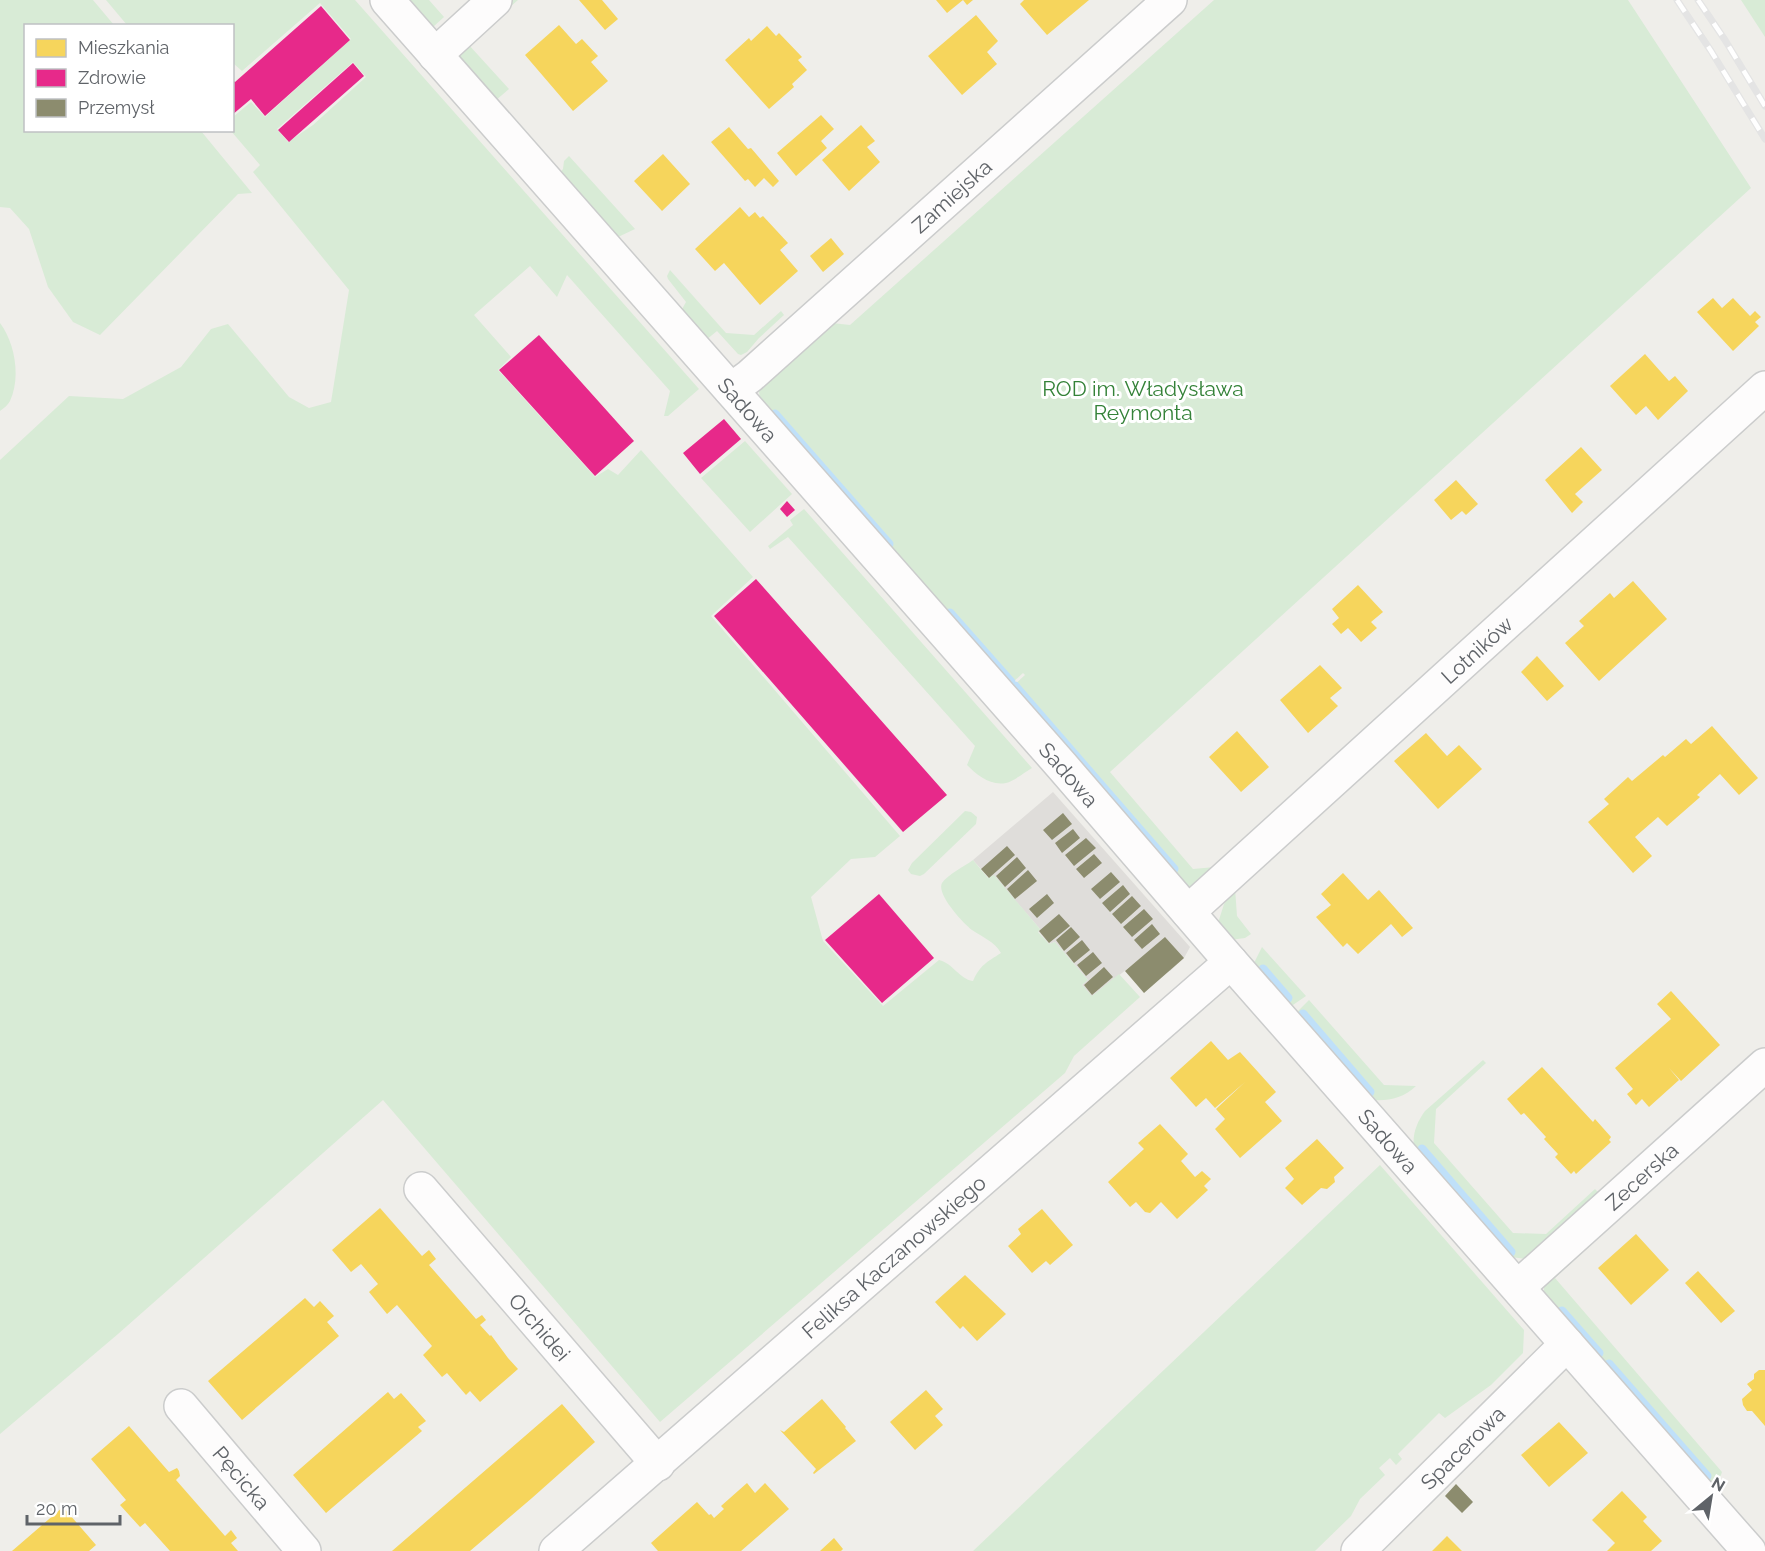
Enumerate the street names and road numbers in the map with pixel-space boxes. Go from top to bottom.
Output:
street label: Zamiejska [906,154,996,238]
street label: Sadowa [713,372,783,447]
street label: Lotników [1436,611,1518,689]
street label: Sadowa [1034,737,1104,812]
street label: Sadowa [1353,1103,1423,1178]
street label: Zecerska [1600,1137,1683,1215]
street label: Feliksa Kaczanowskiego [797,1170,991,1343]
street label: Orchidei [504,1288,576,1366]
street label: Spacerowa [1415,1401,1510,1495]
street label: Pęcicka [208,1441,276,1515]

